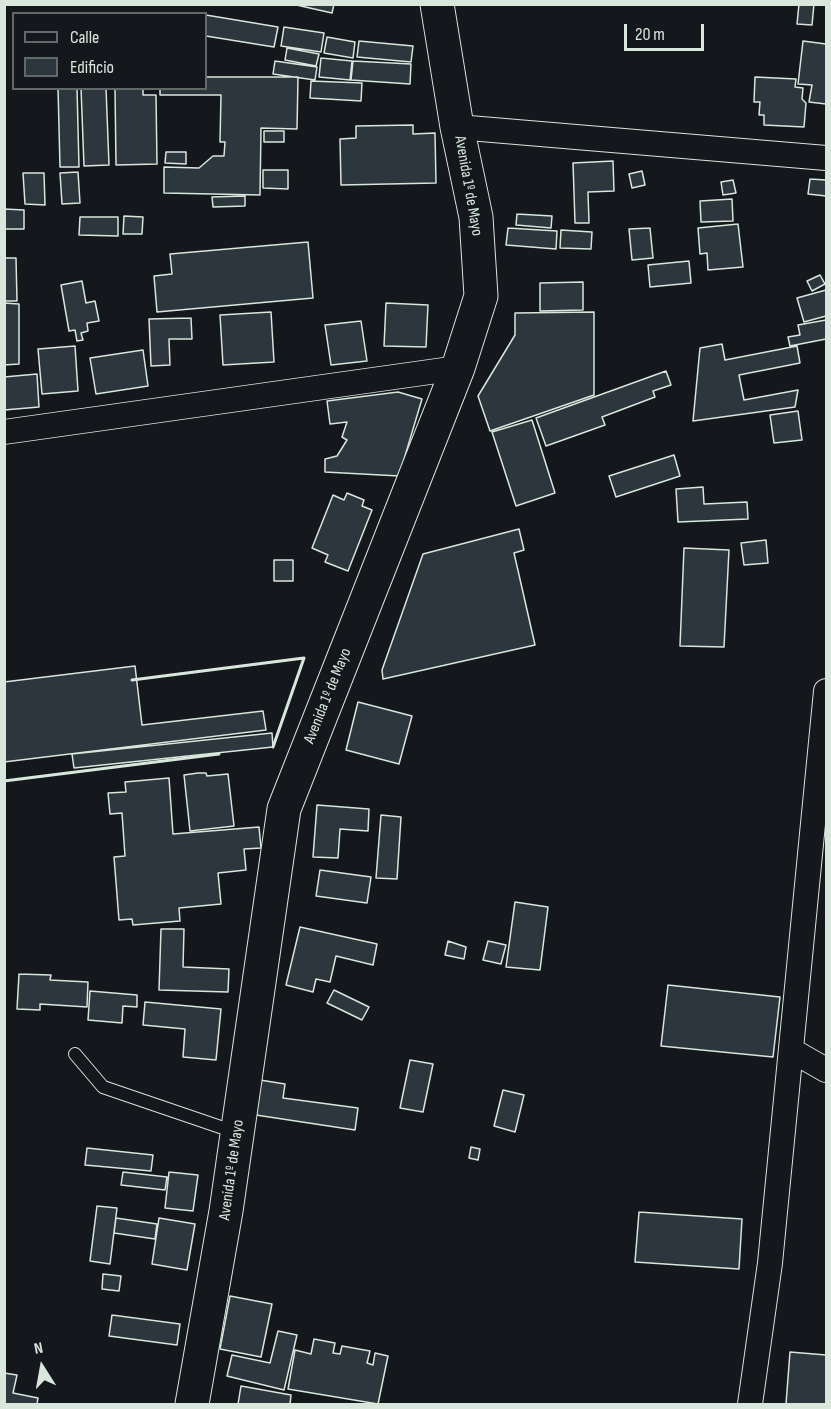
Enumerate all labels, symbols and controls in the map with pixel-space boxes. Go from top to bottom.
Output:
legend [12,12,207,90]
scale bar [627,12,706,50]
text: 20 m [635,24,665,45]
text: Calle [70,27,99,48]
text: Edificio [70,57,114,78]
street label: Avenida 1º de Mayo [450,134,486,238]
street label: Avenida 1º de Mayo [300,645,356,747]
street label: Avenida 1º de Mayo [215,1119,249,1221]
north arrow [12,1337,72,1397]
text: N [32,1339,44,1359]

